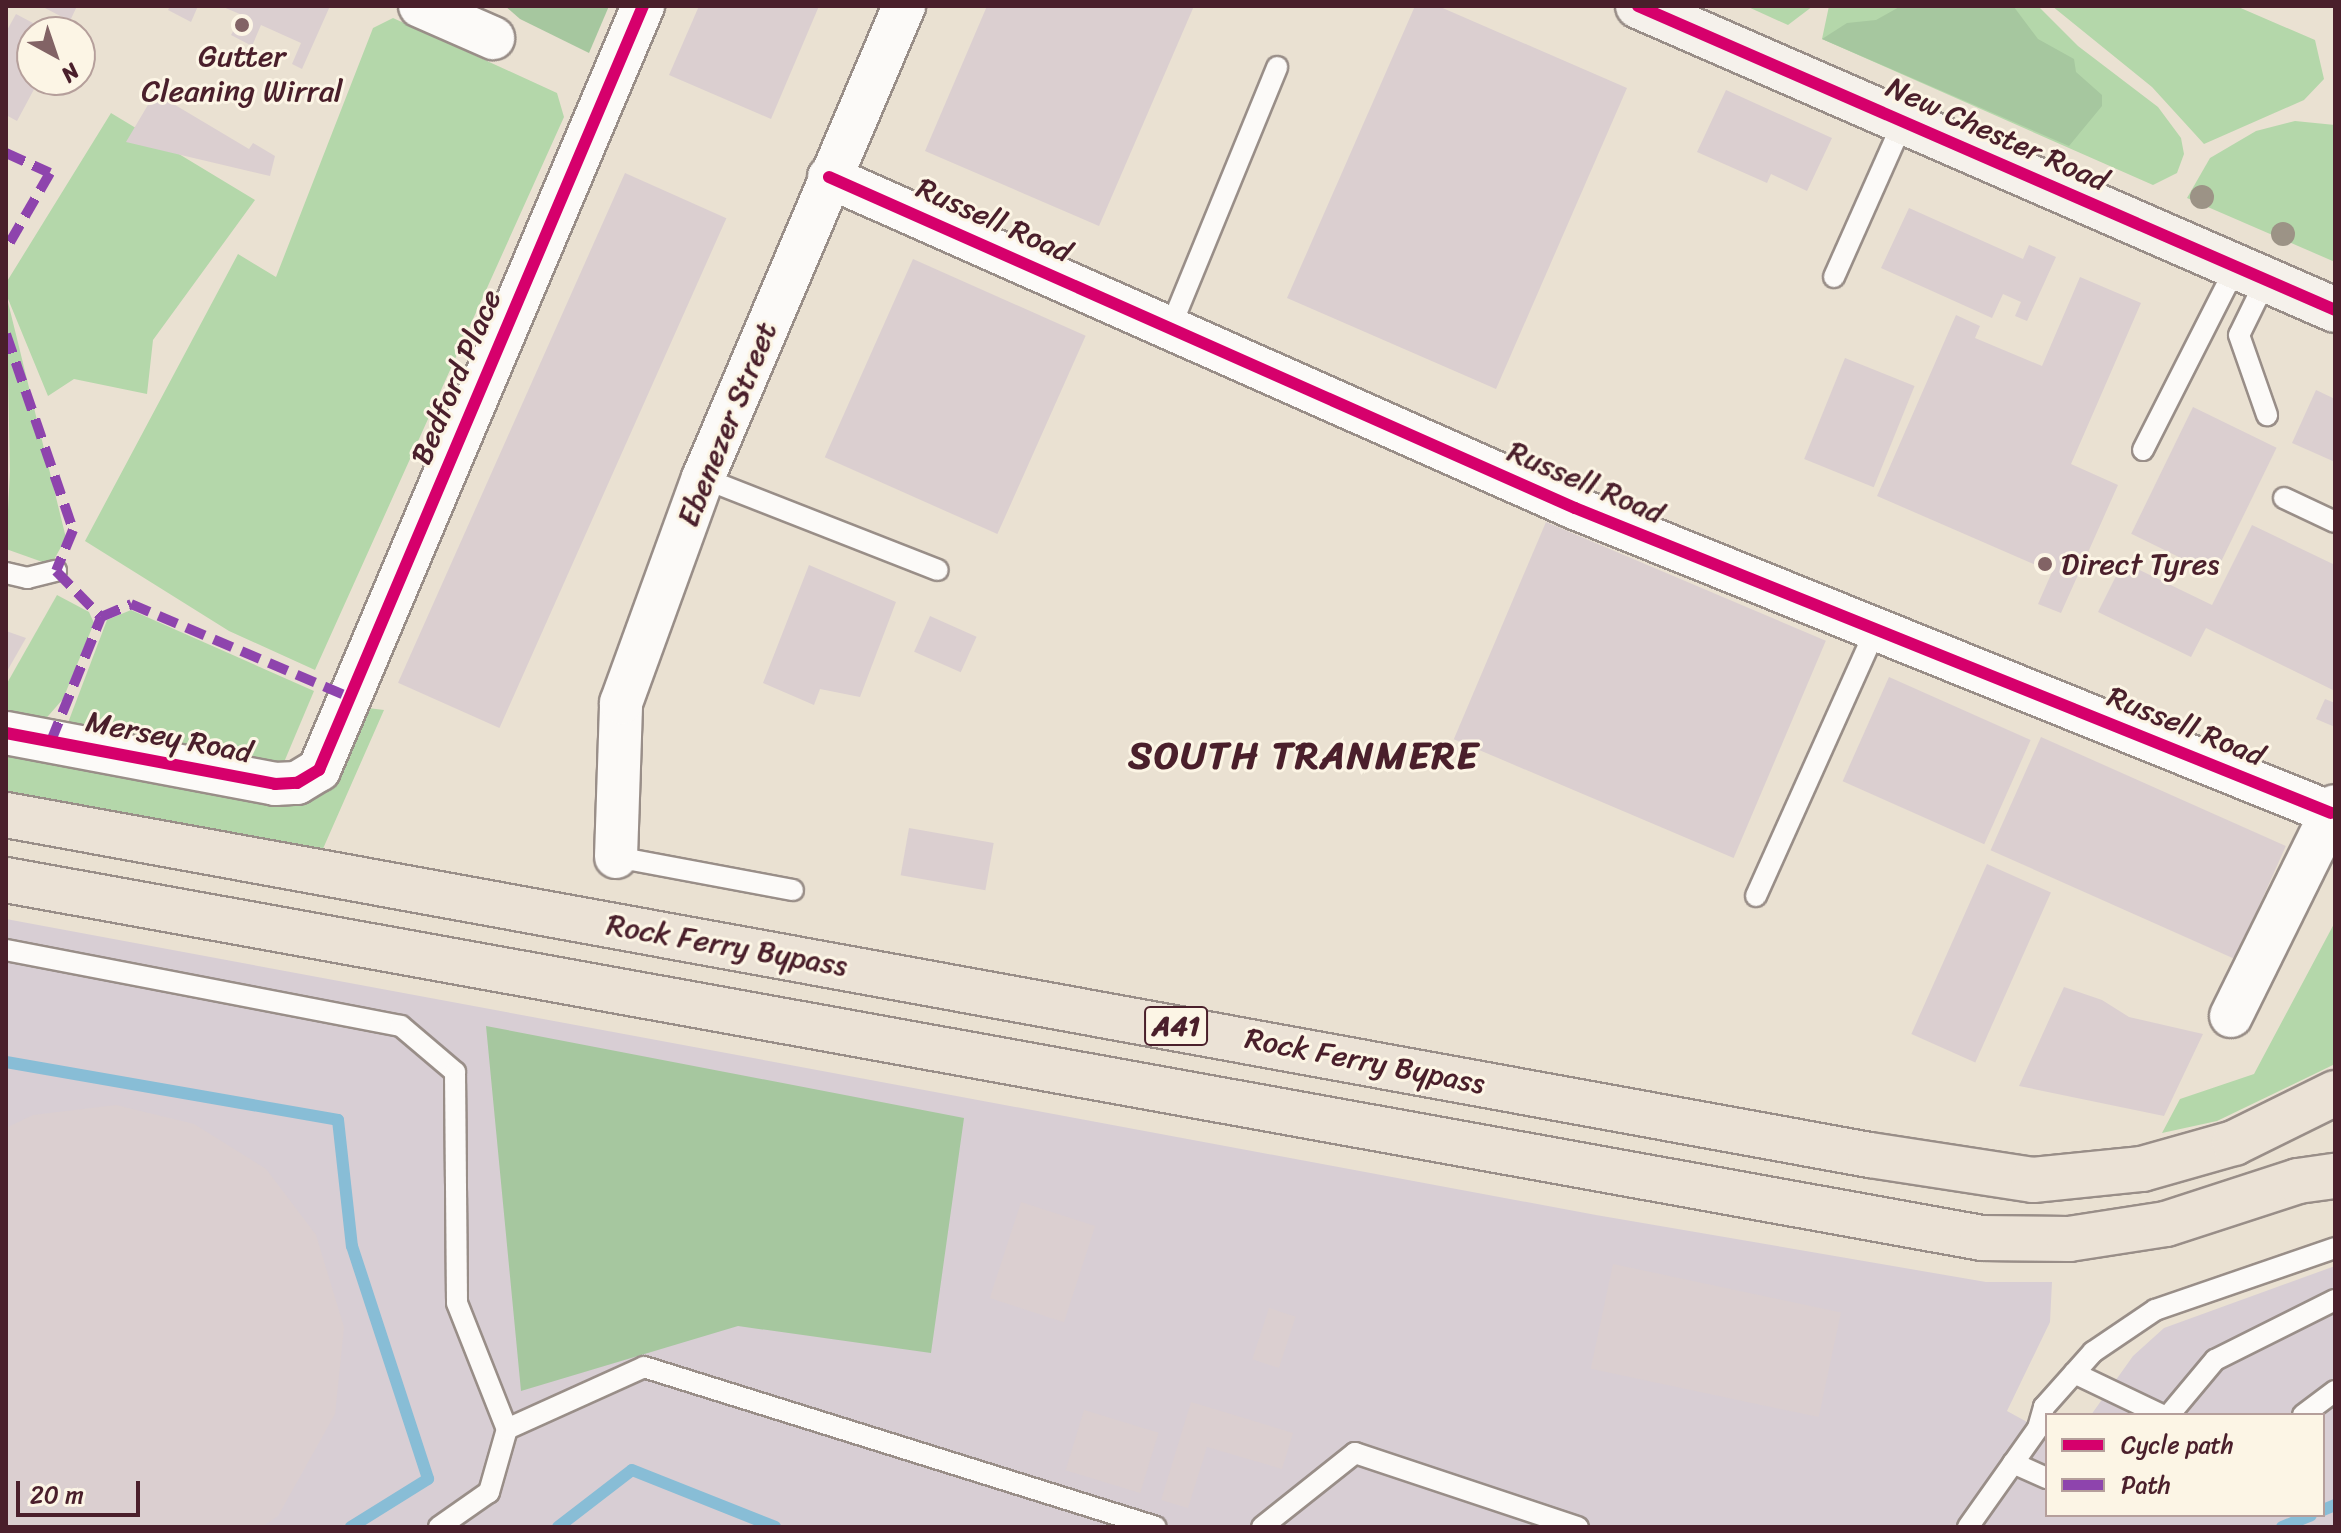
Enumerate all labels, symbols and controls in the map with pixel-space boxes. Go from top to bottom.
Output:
north arrow [16,16,96,96]
marker: Gutter Cleaning Wirral [233,16,251,34]
place label: Gutter Cleaning Wirral [141,38,343,108]
text: N [52,53,89,93]
street label: New Chester Road [1880,69,2114,199]
street label: Russell Road [911,170,1077,270]
street label: Bedford Place [403,284,509,470]
street label: Ebenezer Street [670,317,784,531]
street label: Russell Road [1502,433,1670,531]
place label: Direct Tyres [2061,546,2219,582]
marker: Direct Tyres [2036,555,2054,573]
street label: Russell Road [2102,678,2270,774]
street label: Mersey Road [83,703,255,771]
district label: SOUTH TRANMERE [1129,733,1479,779]
street label: Rock Ferry Bypass [604,906,850,984]
road number: A41 [1144,1002,1208,1050]
street label: Rock Ferry Bypass [1242,1020,1488,1102]
legend [2045,1413,2325,1517]
text: Cycle path [2121,1424,2234,1466]
text: Path [2121,1464,2171,1506]
scale bar [20,1465,144,1515]
text: 20 m [30,1474,84,1516]

